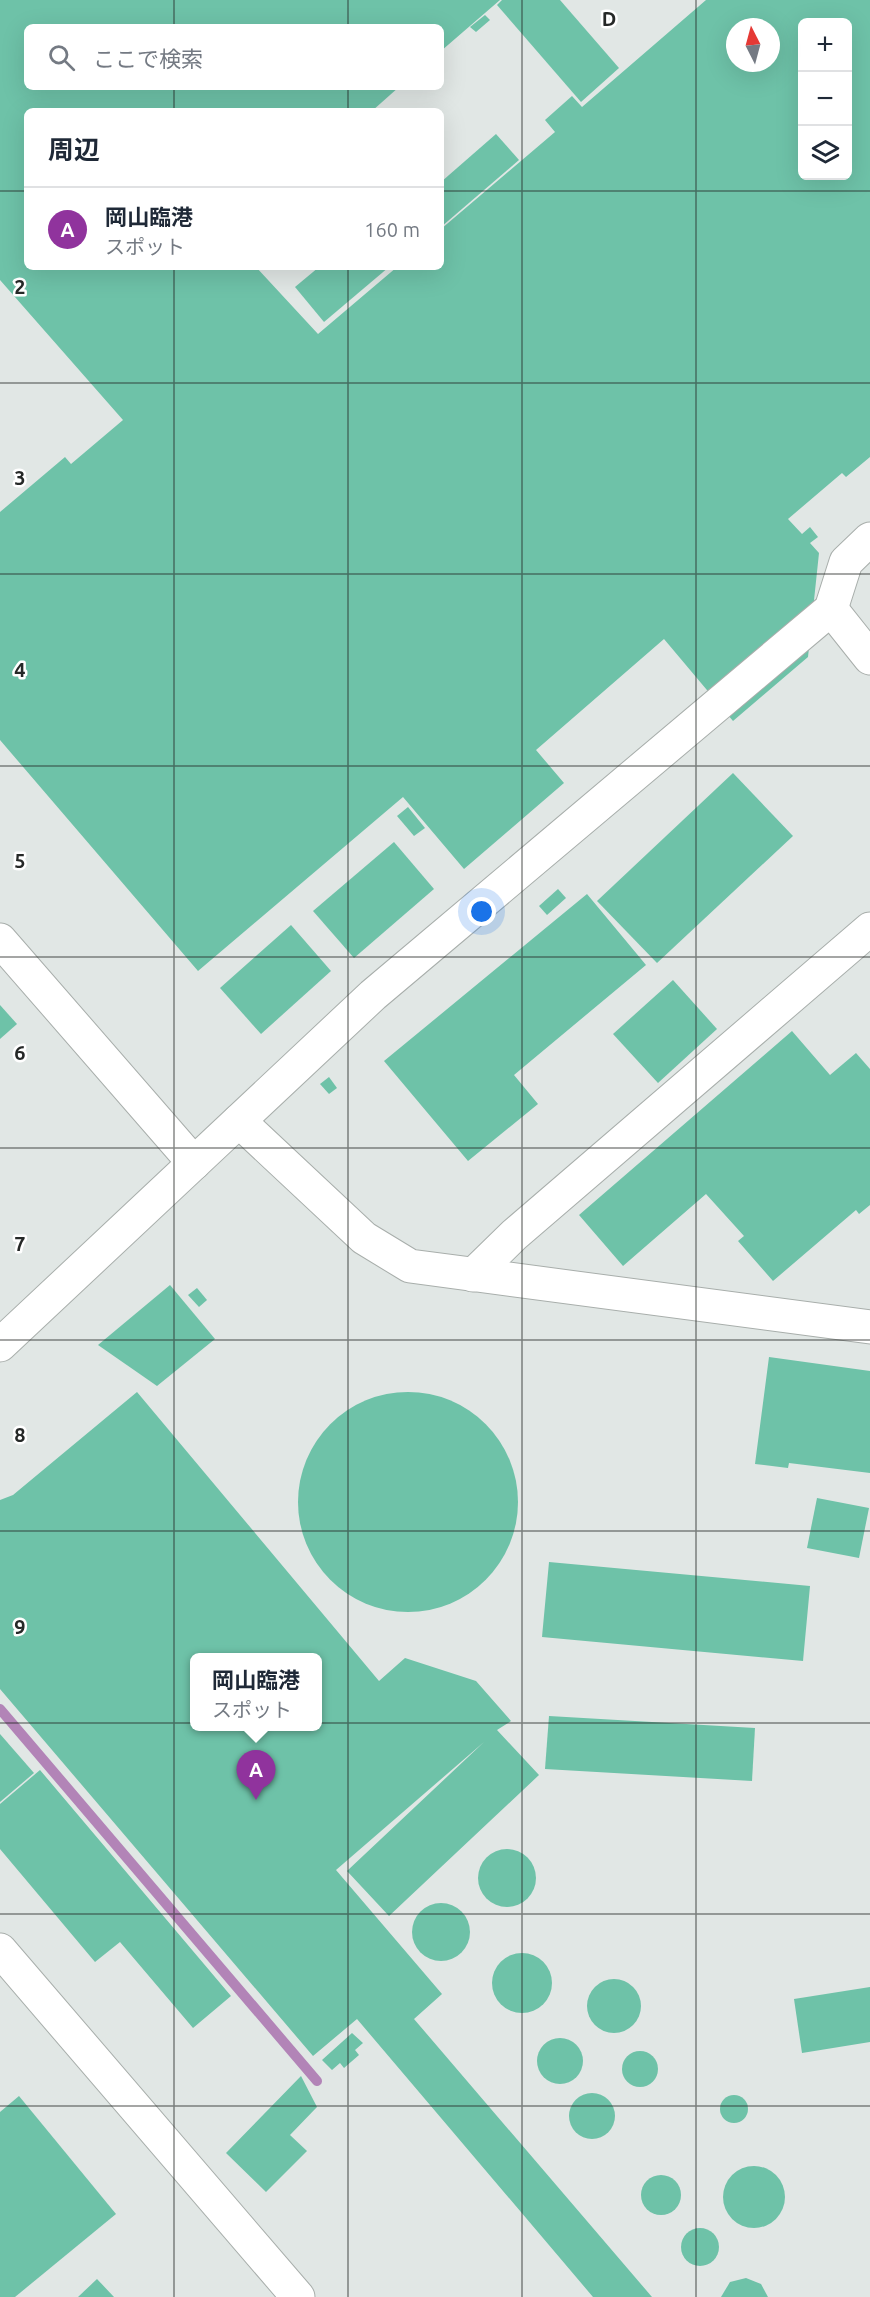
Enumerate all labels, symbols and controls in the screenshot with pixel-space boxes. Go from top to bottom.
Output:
text: D [602,7,616,30]
north arrow [726,18,780,72]
map controls [798,18,852,180]
button: + [798,18,852,72]
search box [24,24,444,90]
icon: search [45,41,78,74]
text: ここで検索 [93,46,203,71]
button: − [798,72,852,126]
button: layers [798,126,852,180]
text: 周辺 [48,135,100,164]
text: 岡山臨港 [105,204,193,229]
text: A [60,218,75,241]
text: 160 m [364,218,420,241]
text: スポット [105,235,185,258]
text: 2 [14,275,26,298]
text: 3 [14,466,26,489]
text: 4 [14,658,26,681]
text: 5 [14,849,26,872]
your location [467,897,496,926]
text: 6 [14,1041,26,1064]
text: 7 [14,1232,26,1255]
text: 8 [14,1423,26,1446]
text: 9 [14,1615,26,1638]
popup [190,1653,322,1731]
text: 岡山臨港 [212,1667,300,1692]
text: スポット [212,1698,292,1721]
pin: A [236,1750,276,1800]

